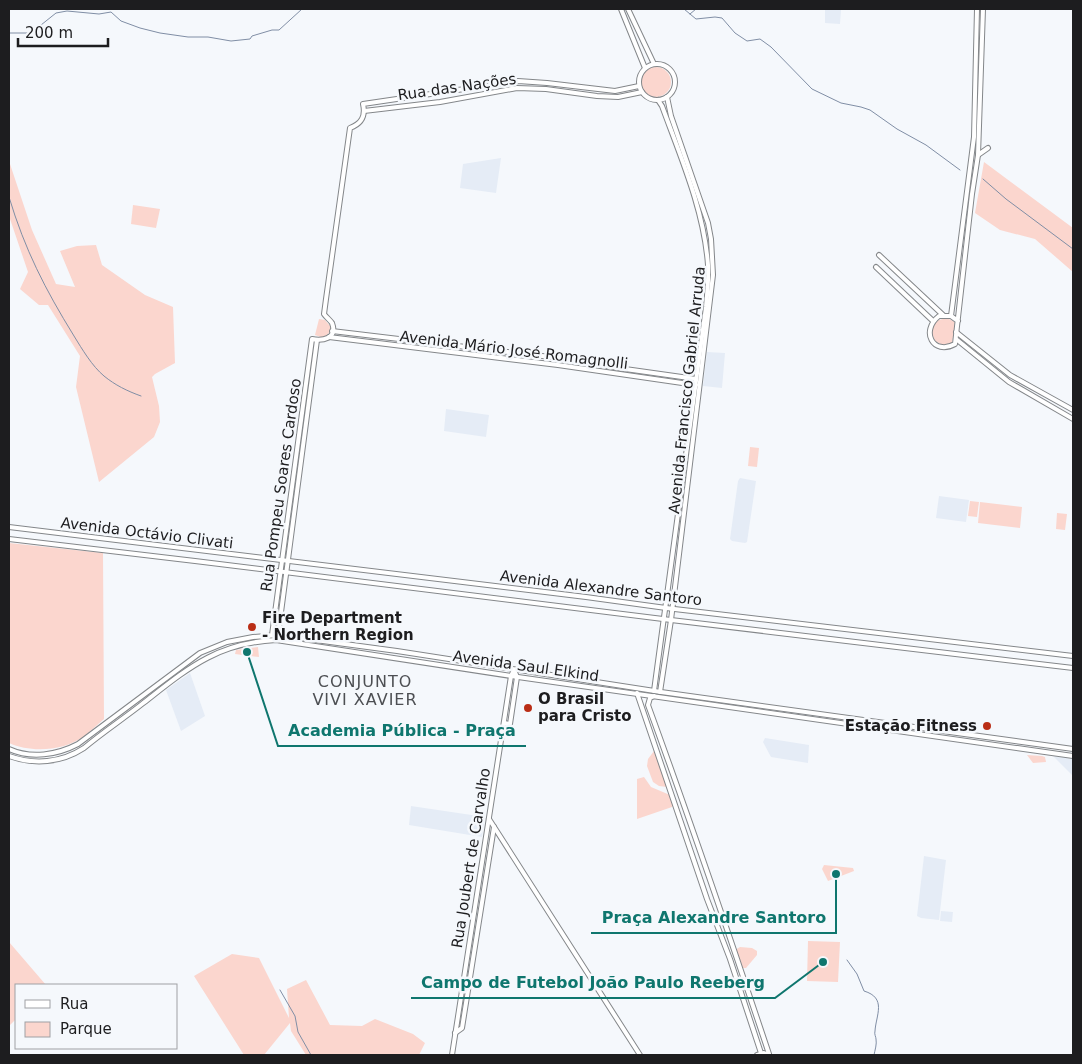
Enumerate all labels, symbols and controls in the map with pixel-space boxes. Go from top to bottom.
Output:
scale bar [18,15,108,47]
text: 200 m [25,24,73,42]
street label: Rua das Nações [397,70,518,104]
street label: Avenida Francisco Gabriel Arruda [665,265,709,515]
street label: Avenida Mário José Romagnolli [399,327,629,373]
street label: Rua Pompeu Soares Cardoso [257,377,305,593]
street label: Avenida Octávio Clivati [60,513,234,553]
street label: Avenida Alexandre Santoro [499,567,703,609]
place label: Fire Department - Northern Region [262,609,414,644]
marker: Fire Department - Northern Region [246,621,258,633]
street label: Avenida Saul Elkind [452,647,600,685]
district label: CONJUNTO VIVI XAVIER [312,672,418,709]
place label: O Brasil para Cristo [538,690,632,725]
marker: O Brasil para Cristo [522,702,534,714]
callout: Academia Pública - Praça [278,715,526,746]
place label: Estação Fitness [845,717,977,735]
marker: Estação Fitness [981,720,993,732]
text: Academia Pública - Praça [288,721,516,740]
street label: Rua Joubert de Carvalho [448,767,494,949]
callout: Praça Alexandre Santoro [591,902,836,933]
text: Praça Alexandre Santoro [602,908,826,927]
callout: Campo de Futebol João Paulo Reeberg [411,967,775,998]
text: Campo de Futebol João Paulo Reeberg [421,973,765,992]
legend [15,984,178,1049]
text: Rua [60,995,88,1013]
text: Parque [60,1020,112,1038]

